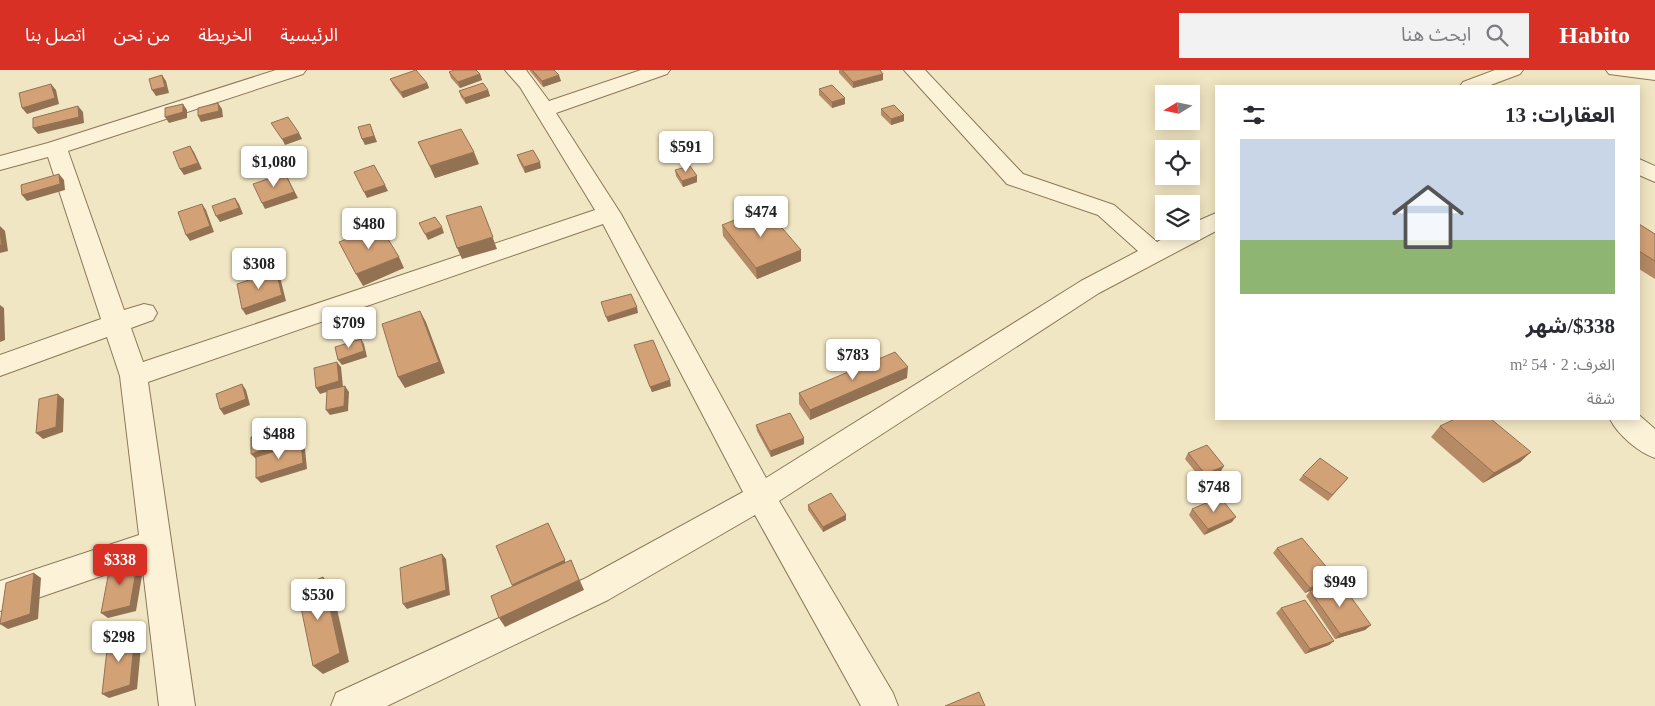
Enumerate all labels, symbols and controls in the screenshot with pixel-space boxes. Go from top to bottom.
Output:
search box [1179,13,1529,58]
icon: search [1483,21,1511,49]
text: Habito [1559,22,1630,48]
text: ابحث هنا [1401,24,1471,45]
text: اتصل بنا [25,25,86,45]
text: من نحن [114,25,170,45]
text: الخريطة [198,25,252,45]
text: الرئيسية [280,25,338,45]
north arrow [1155,85,1200,130]
map controls [1155,85,1200,240]
icon: filters [1240,101,1268,129]
text: العقارات: 13 [1505,103,1615,127]
pin: $591 [656,131,716,173]
text: $591 [670,138,702,155]
button: locate [1155,140,1200,185]
pin: $1,080 [233,146,315,188]
text: $1,080 [252,153,296,170]
icon: home [1383,172,1473,262]
button: layers [1155,195,1200,240]
pin: $474 [731,196,791,238]
text: $474 [745,203,777,220]
pin: $480 [339,208,399,250]
text: $480 [353,215,385,232]
pin: $308 [229,248,289,290]
text: $308 [243,255,275,272]
pin: $709 [319,306,379,349]
text: $709 [333,314,365,331]
text: $338/شهر [1526,314,1615,338]
pin: $783 [823,338,883,381]
text: $783 [837,346,869,363]
text: الغرف: 2 · 54 m² [1510,356,1615,373]
text: شقة [1587,390,1615,407]
pin: $488 [249,418,309,460]
text: $488 [263,425,295,442]
pin: $748 [1184,470,1244,513]
text: $748 [1198,478,1230,495]
pin: $338 [90,544,150,586]
text: $338 [104,551,136,568]
pin: $949 [1310,566,1370,608]
text: $949 [1324,573,1356,590]
pin: $530 [288,578,348,621]
text: $530 [302,586,334,603]
pin: $298 [89,620,149,663]
text: $298 [103,628,135,645]

